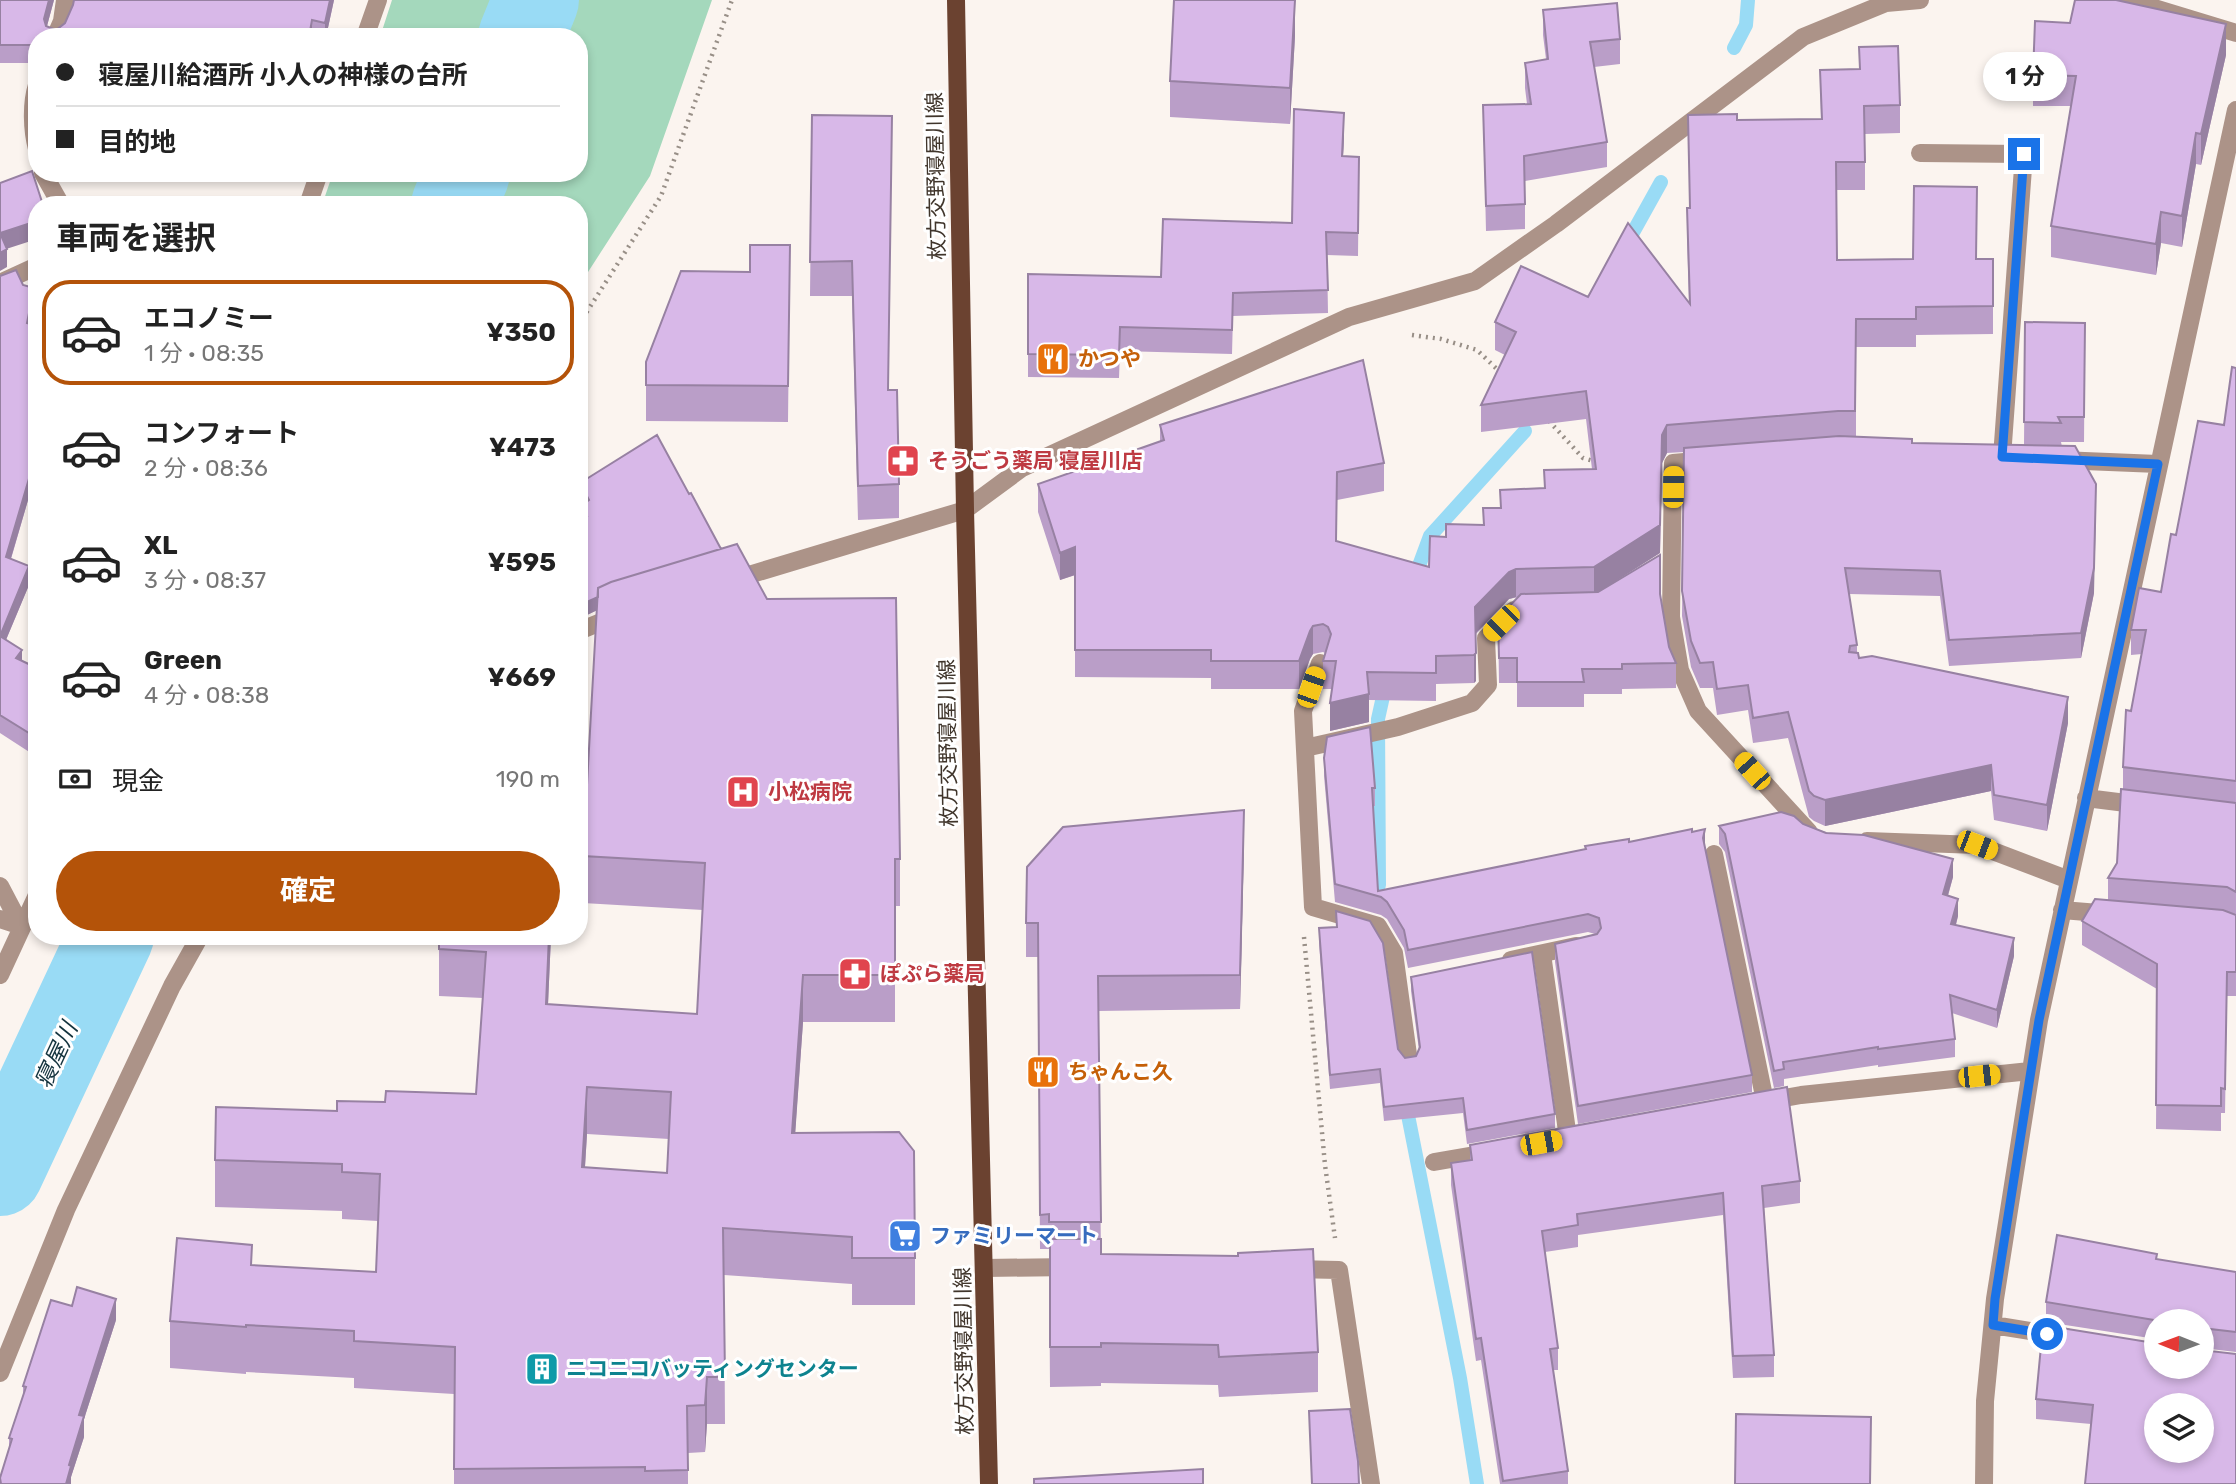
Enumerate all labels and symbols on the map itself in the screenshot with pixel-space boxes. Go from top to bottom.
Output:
callout: 1 分 [1982,52,2066,102]
street label: 枚方交野寝屋川線 [922,92,949,260]
route end [2008,138,2040,170]
restaurant icon: かつや [1034,340,1072,378]
place label: かつや [1078,346,1141,371]
pharmacy icon: そうごう薬局 寝屋川店 [884,442,922,480]
place label: そうごう薬局 寝屋川店 [928,448,1142,473]
car [1663,466,1684,508]
car [1479,601,1524,645]
street label: 枚方交野寝屋川線 [934,659,961,827]
car [1295,664,1328,710]
car [1731,748,1774,794]
hospital icon: 小松病院 [724,773,762,811]
place label: 小松病院 [768,779,852,804]
car [1954,828,2001,862]
pharmacy icon: ぽぷら薬局 [836,955,874,993]
place label: ぽぷら薬局 [880,961,985,986]
water label: 寝屋川 [29,1015,85,1092]
restaurant icon: ちゃんこ久 [1024,1053,1062,1091]
place label: ちゃんこ久 [1068,1059,1173,1084]
car [1958,1063,2001,1089]
car [1519,1129,1564,1157]
supermarket icon: ファミリーマート [886,1217,924,1255]
place label: ファミリーマート [930,1223,1098,1248]
street label: 枚方交野寝屋川線 [950,1267,977,1435]
north arrow [2144,1309,2214,1379]
route start [2031,1318,2063,1350]
building icon: ニコニコバッティングセンター [523,1350,561,1388]
place label: ニコニコバッティングセンター [566,1356,859,1381]

